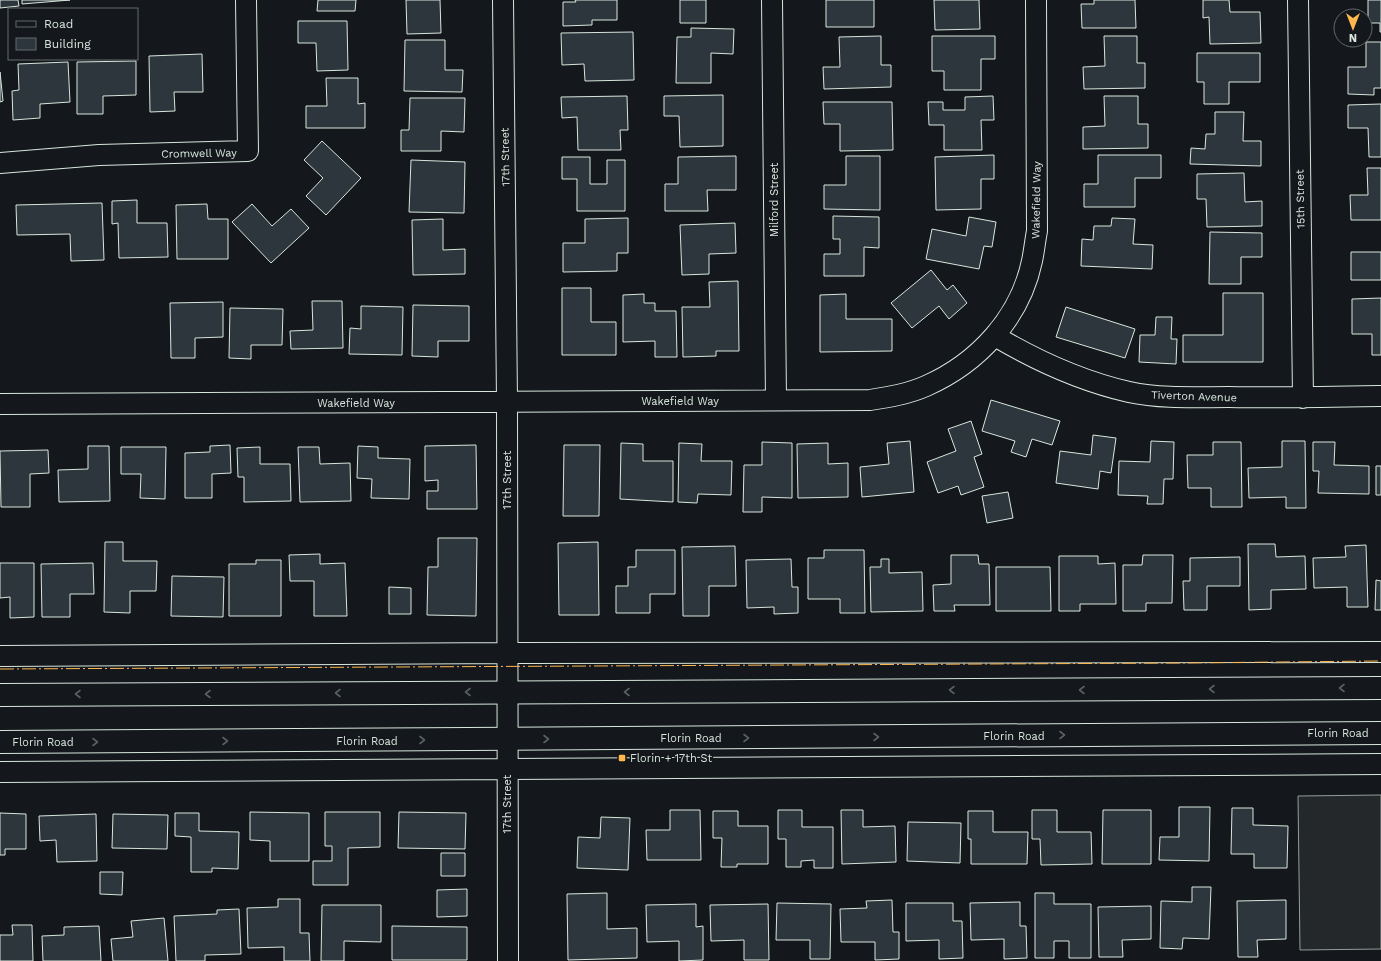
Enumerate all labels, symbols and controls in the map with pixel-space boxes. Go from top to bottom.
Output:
legend [8,8,138,60]
north arrow [1333,8,1373,48]
text: Road [44,17,73,31]
text: N [1349,31,1357,44]
text: Building [44,37,91,51]
street label: 17th Street [498,127,513,186]
street label: Cromwell Way [161,146,237,161]
street label: Wakefield Way [1029,161,1044,239]
street label: Milford Street [768,162,781,237]
street label: 15th Street [1293,169,1308,229]
street label: Tiverton Avenue [1151,389,1237,404]
street label: Wakefield Way [641,395,719,408]
street label: Wakefield Way [317,397,395,410]
street label: 17th Street [501,450,514,509]
one-way arrow [1339,684,1345,693]
one-way arrow [1209,685,1215,693]
one-way arrow [949,686,955,694]
one-way arrow [1079,686,1085,694]
one-way arrow [465,688,471,696]
one-way arrow [624,688,630,696]
one-way arrow [335,689,341,697]
one-way arrow [75,690,81,698]
one-way arrow [205,690,211,698]
street label: Florin Road [1307,727,1369,740]
street label: Florin Road [983,730,1045,743]
one-way arrow [1059,731,1065,739]
street label: Florin Road [660,732,722,745]
one-way arrow [873,733,879,741]
one-way arrow [743,734,749,742]
street label: Florin Road [336,735,398,748]
one-way arrow [543,735,549,744]
street label: Florin Road [12,736,74,749]
one-way arrow [419,736,425,744]
one-way arrow [222,737,228,745]
one-way arrow [92,738,98,746]
place label: Florin + 17th St [630,752,713,765]
marker: Florin + 17th St [617,753,627,763]
street label: 17th Street [501,774,514,833]

